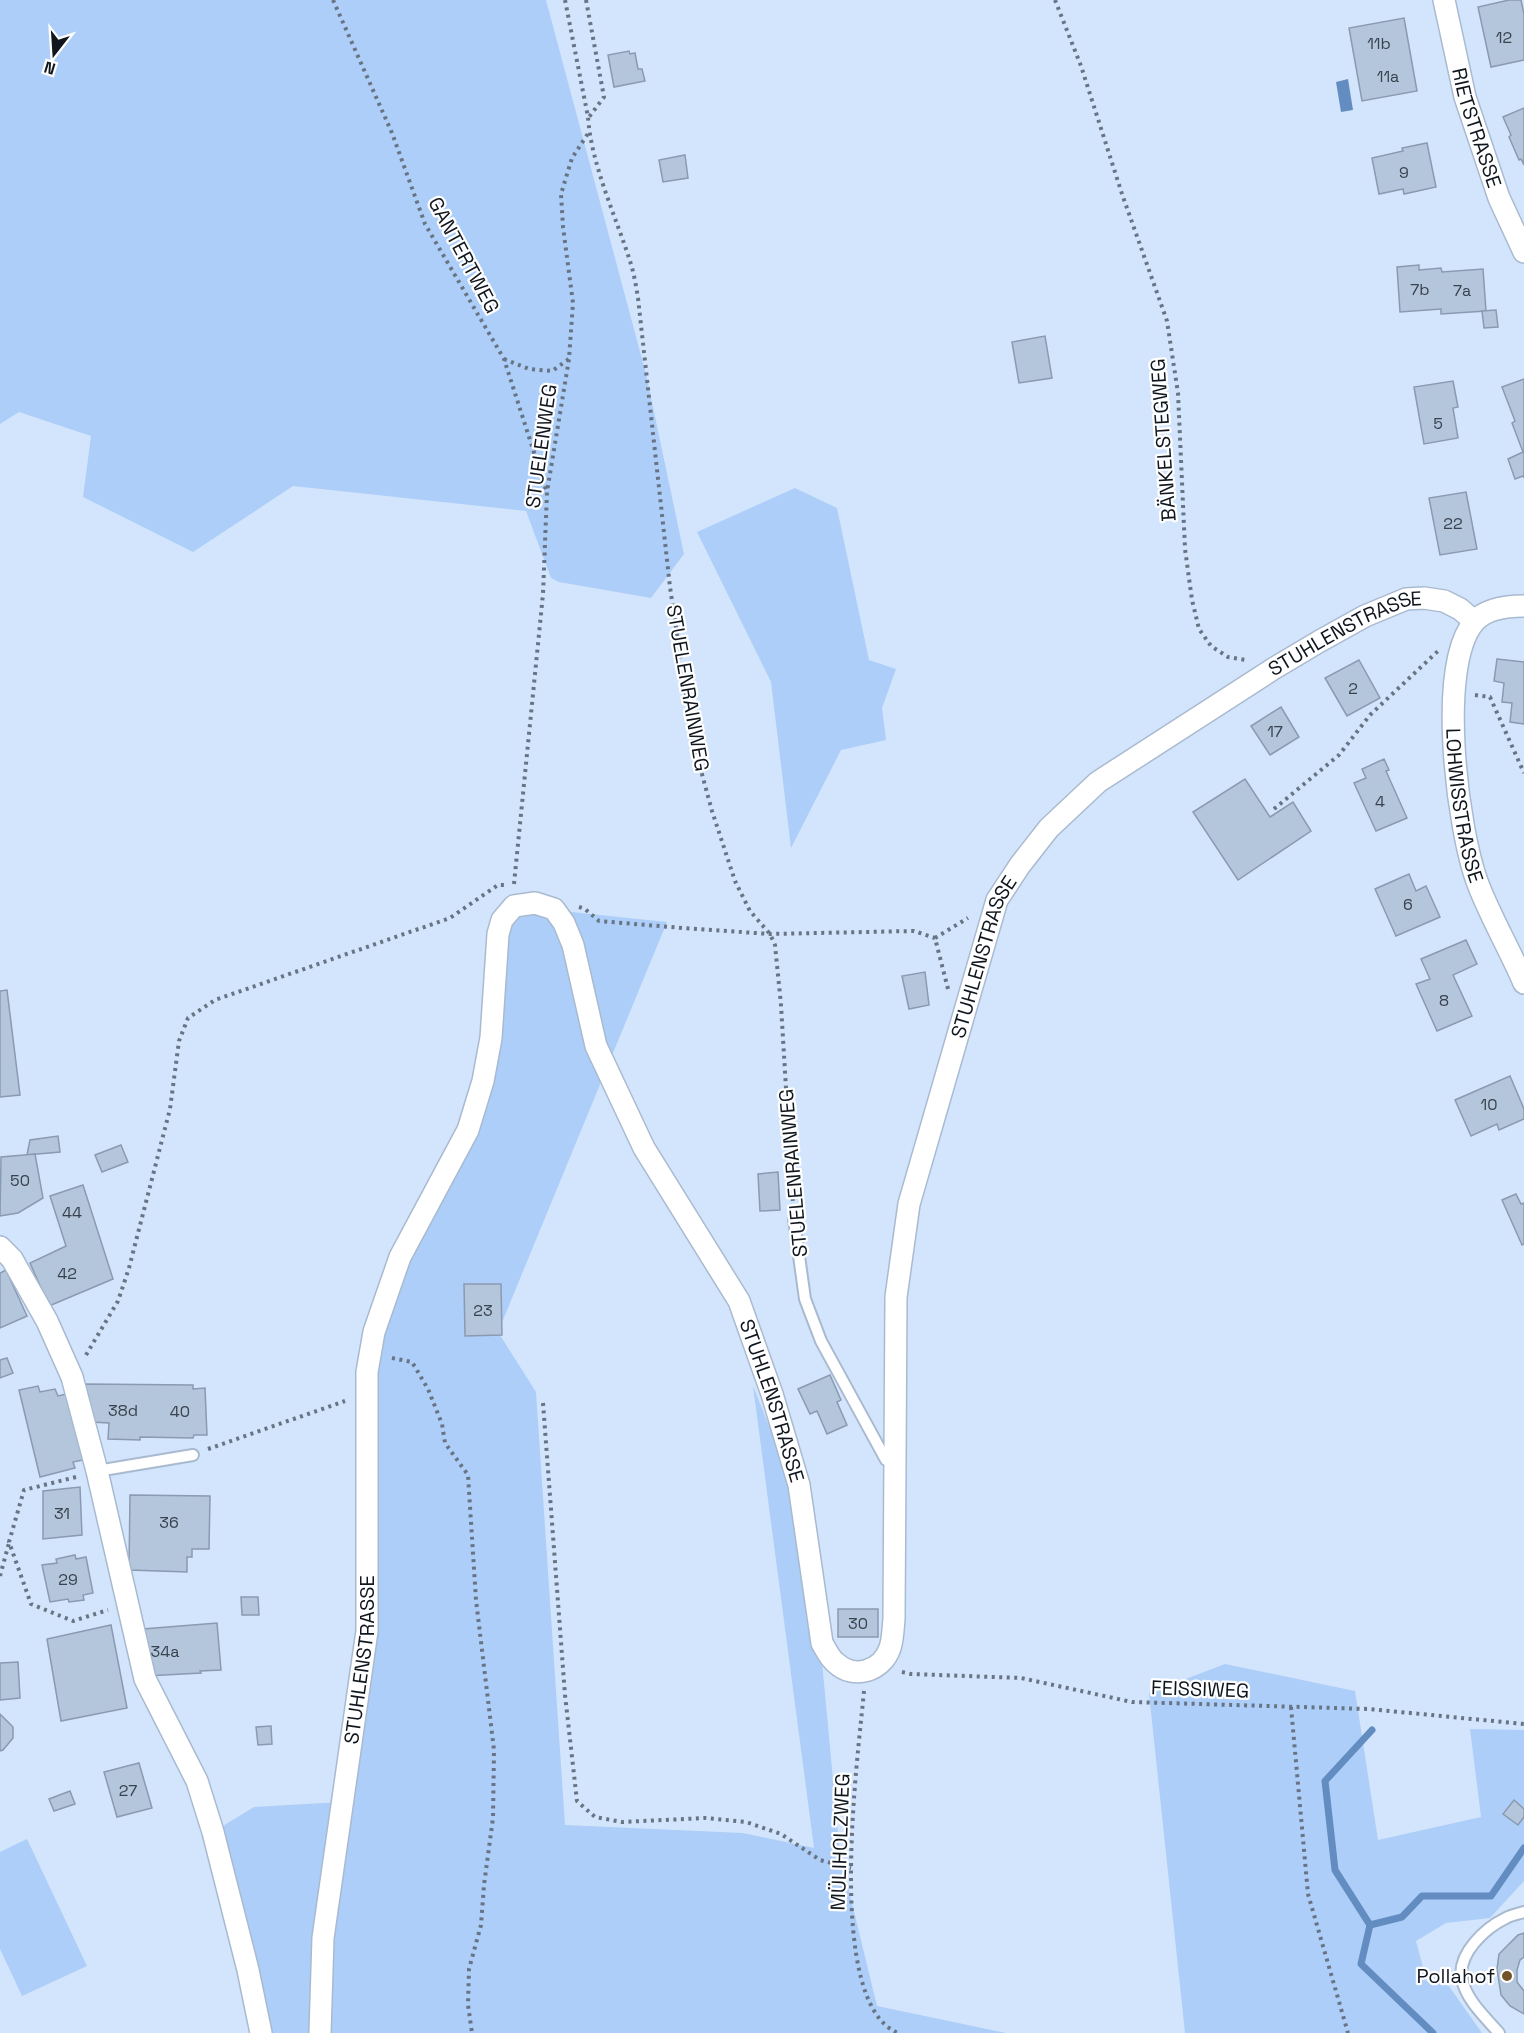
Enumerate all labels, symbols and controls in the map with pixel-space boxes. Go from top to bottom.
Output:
north arrow [24,24,84,84]
house number: 12 [1496,27,1512,48]
house number: 11b [1367,33,1391,54]
text: N [42,56,58,79]
street label: RIETSTRASSE [1446,65,1508,191]
house number: 11a [1377,66,1399,87]
house number: 9 [1399,162,1409,183]
street label: GANTERTWEG [422,192,506,318]
house number: 7b [1410,279,1430,300]
house number: 7a [1453,280,1471,301]
street label: BÄNKELSTEGWEG [1144,358,1182,522]
street label: STUELENWEG [519,382,563,510]
house number: 5 [1433,413,1443,434]
house number: 22 [1443,513,1463,534]
street label: STUHLENSTRASSE [1263,585,1422,682]
street label: STUELENRAINWEG [661,603,715,773]
house number: 2 [1348,678,1358,699]
house number: 17 [1267,721,1283,742]
street label: LOHWISSTRASSE [1440,728,1490,886]
house number: 4 [1375,791,1385,812]
street label: STUHLENSTRASSE [945,871,1023,1041]
house number: 6 [1403,894,1413,915]
house number: 8 [1439,990,1449,1011]
street label: STUELENRAINWEG [773,1088,813,1258]
house number: 10 [1481,1094,1497,1115]
house number: 50 [10,1170,30,1191]
house number: 44 [62,1202,82,1223]
house number: 42 [57,1263,77,1284]
house number: 23 [473,1300,493,1321]
street label: STUHLENSTRASSE [733,1316,810,1485]
house number: 38d [108,1400,138,1421]
house number: 40 [170,1401,190,1422]
house number: 31 [54,1503,70,1524]
house number: 36 [159,1512,179,1533]
house number: 29 [58,1569,78,1590]
street label: STUHLENSTRASSE [338,1575,380,1746]
house number: 30 [848,1613,868,1634]
house number: 34a [151,1641,179,1662]
street label: FEISSIWEG [1150,1674,1250,1704]
street label: MÜLIHOLZWEG [825,1773,855,1911]
house number: 27 [119,1780,137,1801]
place label: Pollahof [1417,1963,1495,1989]
marker: Pollahof [1500,1969,1514,1983]

